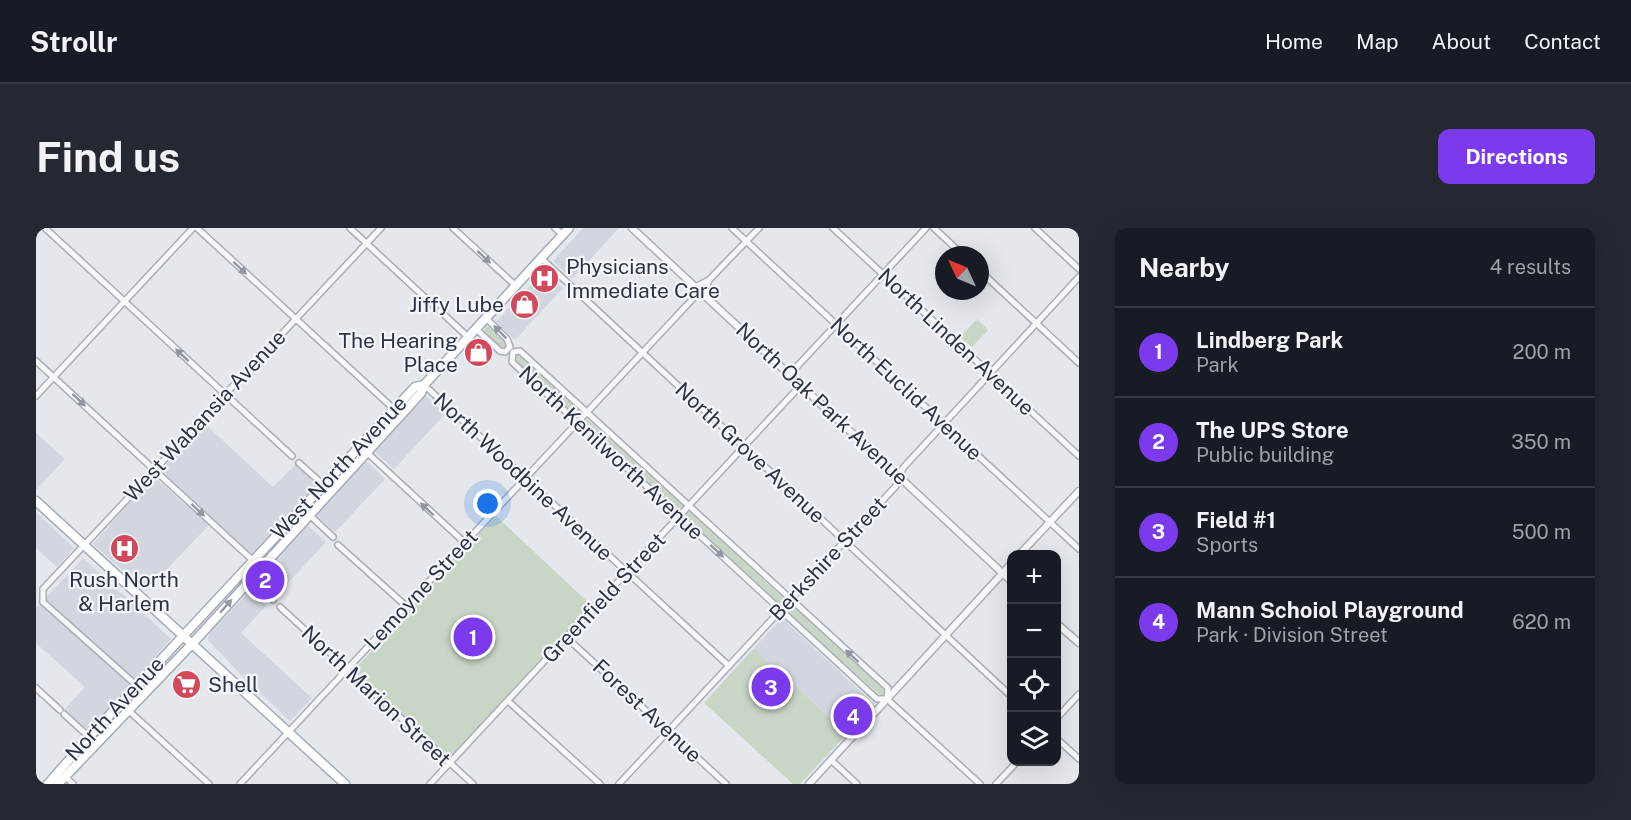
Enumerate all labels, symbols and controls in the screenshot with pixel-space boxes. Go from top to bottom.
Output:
text: Strollr [30,25,118,58]
text: Home [1265,29,1323,54]
text: Map [1356,29,1399,54]
text: About [1432,29,1491,54]
text: Contact [1524,29,1601,54]
button: Directions [1438,129,1595,184]
text: Find us [36,132,180,181]
north arrow [935,246,989,300]
one-way arrow [477,250,492,264]
text: Nearby [1139,252,1229,283]
place label: Physicians Immediate Care [566,254,720,303]
text: 4 results [1490,255,1571,279]
one-way arrow [232,261,247,275]
hospital icon: Physicians Immediate Care [529,263,561,295]
street label: North Linden Avenue [873,263,1040,420]
shop icon: Jiffy Lube [509,289,541,321]
place label: Jiffy Lube [409,292,504,317]
street label: North Euclid Avenue [825,312,987,465]
street label: North Oak Park Avenue [731,317,914,490]
street label: West Wabansia Avenue [119,325,291,507]
one-way arrow [493,325,507,339]
text: Lindberg Park [1196,327,1343,353]
place label: The Hearing Place [339,328,458,377]
shop icon: The Hearing Place [463,337,495,369]
text: 1 [1154,340,1163,364]
text: 200 m [1513,340,1571,364]
one-way arrow [175,348,190,362]
text: Park [1196,353,1239,377]
street label: North Kenilworth Avenue [514,361,709,545]
street label: North Grove Avenue [670,377,830,528]
street label: North Woodbine Avenue [429,387,618,566]
street label: West North Avenue [266,391,412,545]
one-way arrow [71,393,86,406]
text: The UPS Store [1196,417,1349,443]
text: 2 [1152,430,1165,454]
text: 350 m [1511,430,1571,454]
text: Public building [1196,443,1334,467]
your location [473,489,502,518]
street label: Berkshire Street [764,492,891,626]
one-way arrow [191,502,205,516]
one-way arrow [420,502,435,516]
text: Field #1 [1196,507,1276,533]
text: 3 [1152,520,1165,544]
text: 500 m [1512,520,1571,544]
street label: Lemoyne Street [359,524,483,655]
street label: Greenfield Street [537,527,670,668]
hospital icon: Rush North & Harlem [108,533,140,565]
text: Sports [1196,533,1258,557]
one-way arrow [709,544,724,557]
map controls [1007,550,1061,766]
button: + [1007,550,1061,604]
pin: 2 [246,558,284,602]
place label: Rush North & Harlem [69,567,179,616]
text: Mann Schoiol Playground [1196,597,1464,623]
one-way arrow [219,598,233,613]
button: − [1007,604,1061,658]
text: 4 [1152,610,1165,634]
text: 620 m [1512,610,1571,634]
pin: 1 [454,614,492,660]
street label: North Marion Street [297,620,456,771]
text: Park · Division Street [1196,623,1388,647]
one-way arrow [845,649,860,663]
street label: North Avenue [60,652,169,766]
street label: Forest Avenue [588,654,707,767]
button: locate [1007,658,1061,712]
pin: 3 [752,664,790,710]
supermarket icon: Shell [171,669,203,701]
place label: Shell [208,672,258,697]
pin: 4 [834,694,872,738]
button: layers [1007,712,1061,766]

